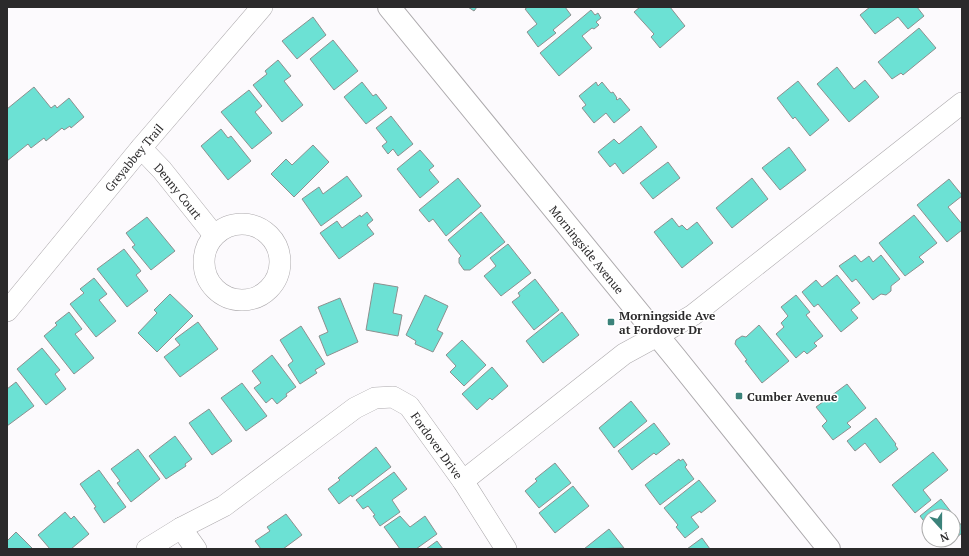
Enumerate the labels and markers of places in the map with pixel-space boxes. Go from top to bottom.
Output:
place label: Morningside Ave at Fordover Dr [619,308,716,337]
marker: Morningside Ave at Fordover Dr [606,317,616,327]
place label: Cumber Avenue [747,389,838,404]
marker: Cumber Avenue [734,391,744,401]

